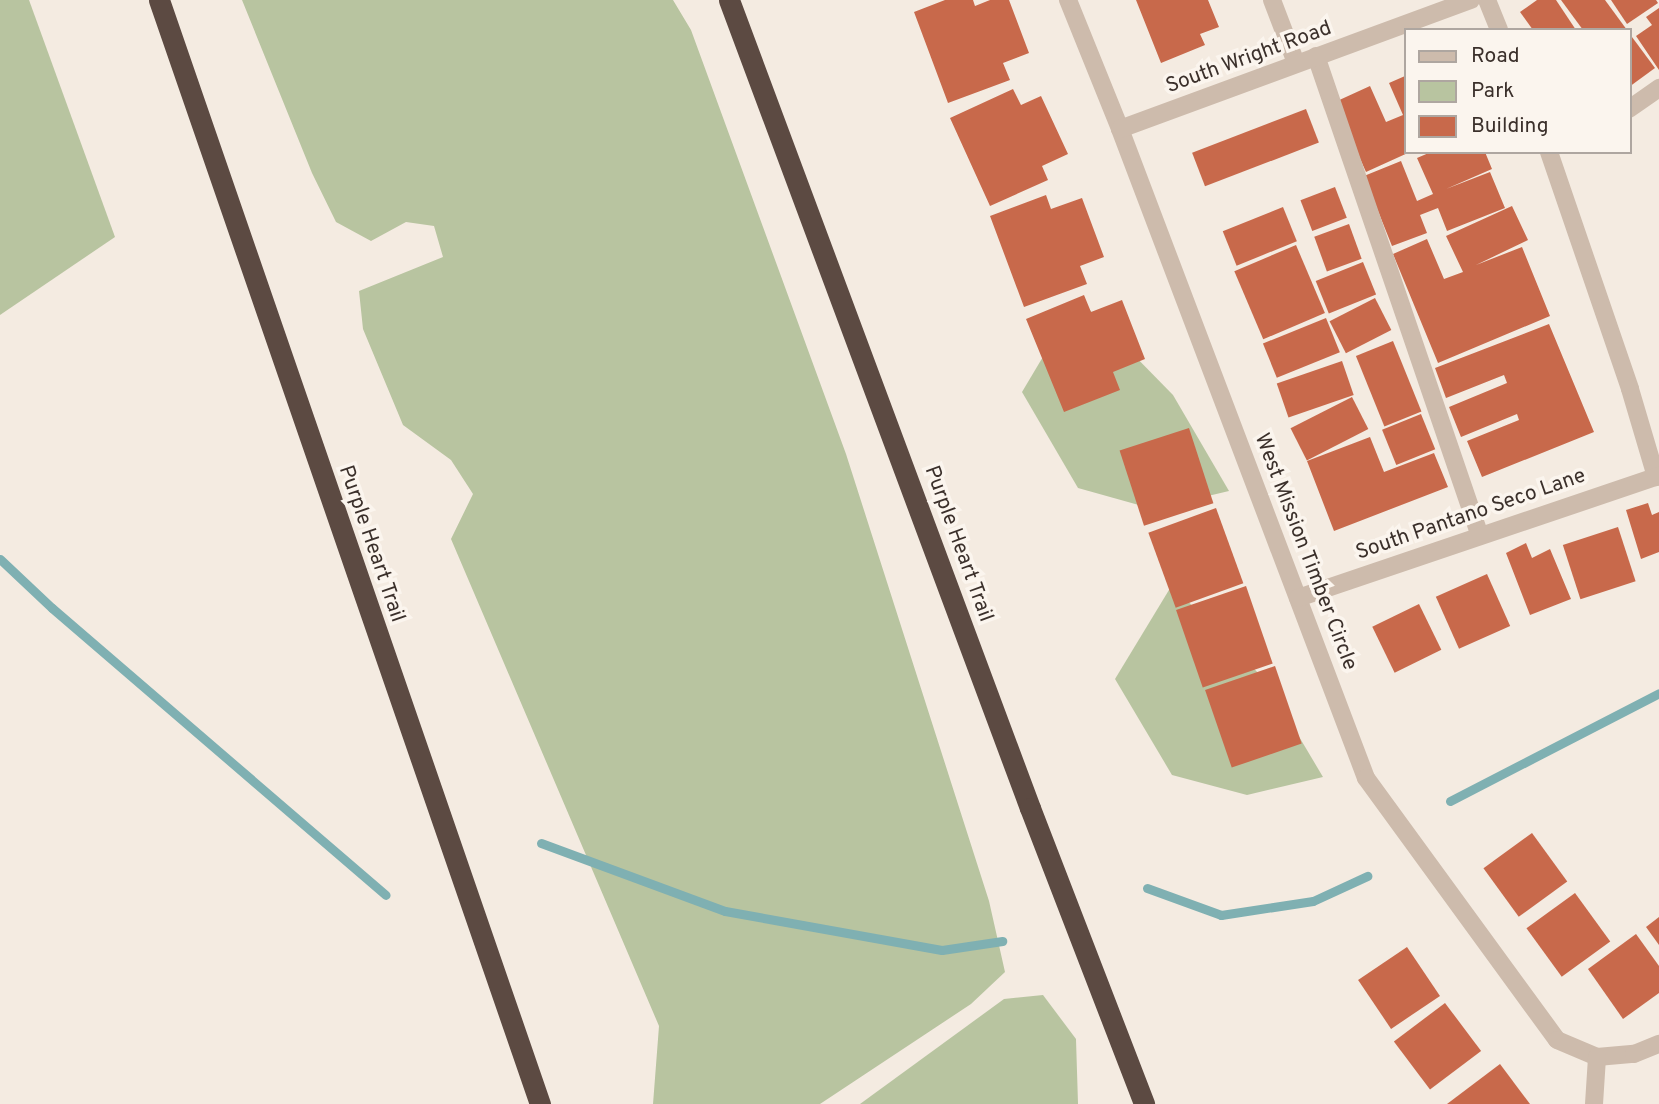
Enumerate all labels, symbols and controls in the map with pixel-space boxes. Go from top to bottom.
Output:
street label: South Wright Road [1163,16,1335,100]
legend [1404,28,1631,154]
text: Road [1471,43,1520,70]
text: Park [1471,78,1514,105]
text: Building [1471,113,1549,140]
street label: West Mission Timber Circle [1248,430,1362,674]
street label: Purple Heart Trail [332,462,410,626]
street label: Purple Heart Trail [918,462,998,626]
street label: South Pantano Seco Lane [1353,464,1589,566]

